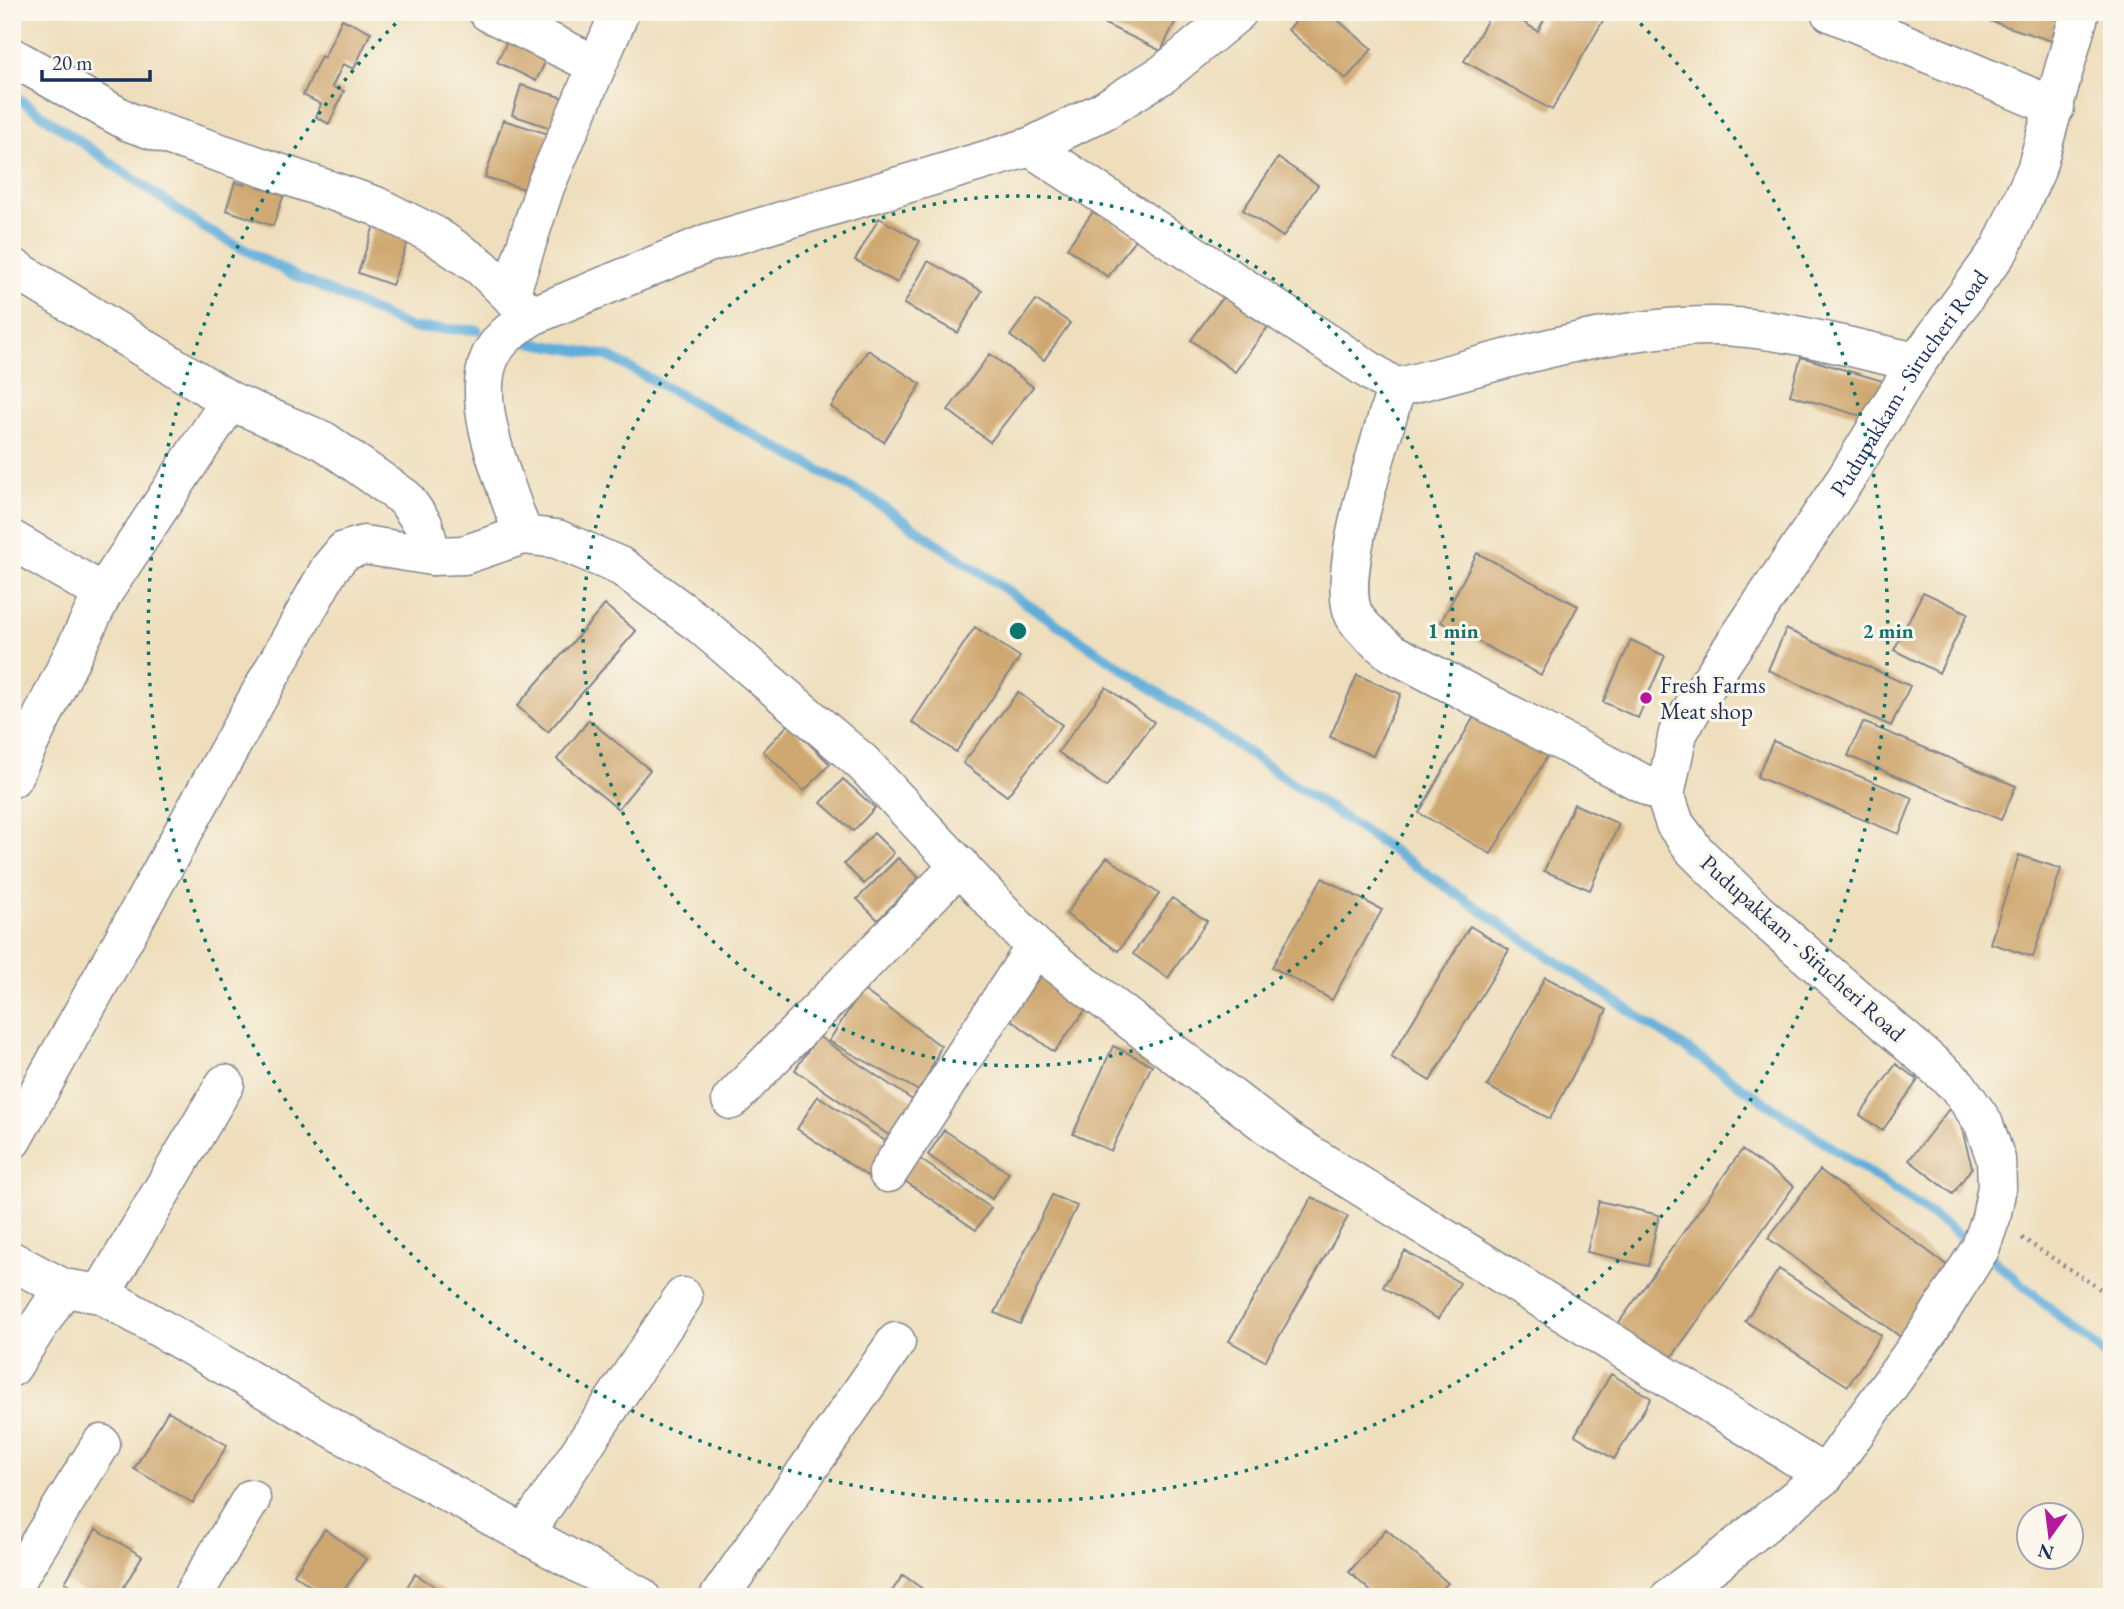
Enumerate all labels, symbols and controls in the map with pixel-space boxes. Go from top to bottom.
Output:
scale bar [42,38,150,82]
text: 20 m [52,49,93,76]
street label: Pudupakkam - Sirucheri Road [1823,263,1995,502]
text: 1 min [1427,617,1479,644]
text: 2 min [1862,617,1914,644]
centre of rings [1006,619,1030,643]
place label: Fresh Farms Meat shop [1660,670,1766,726]
marker: Fresh Farms Meat shop [1638,690,1654,706]
street label: Pudupakkam - Sirucheri Road [1694,848,1912,1048]
north arrow [2016,1500,2086,1570]
text: N [2035,1538,2056,1566]

